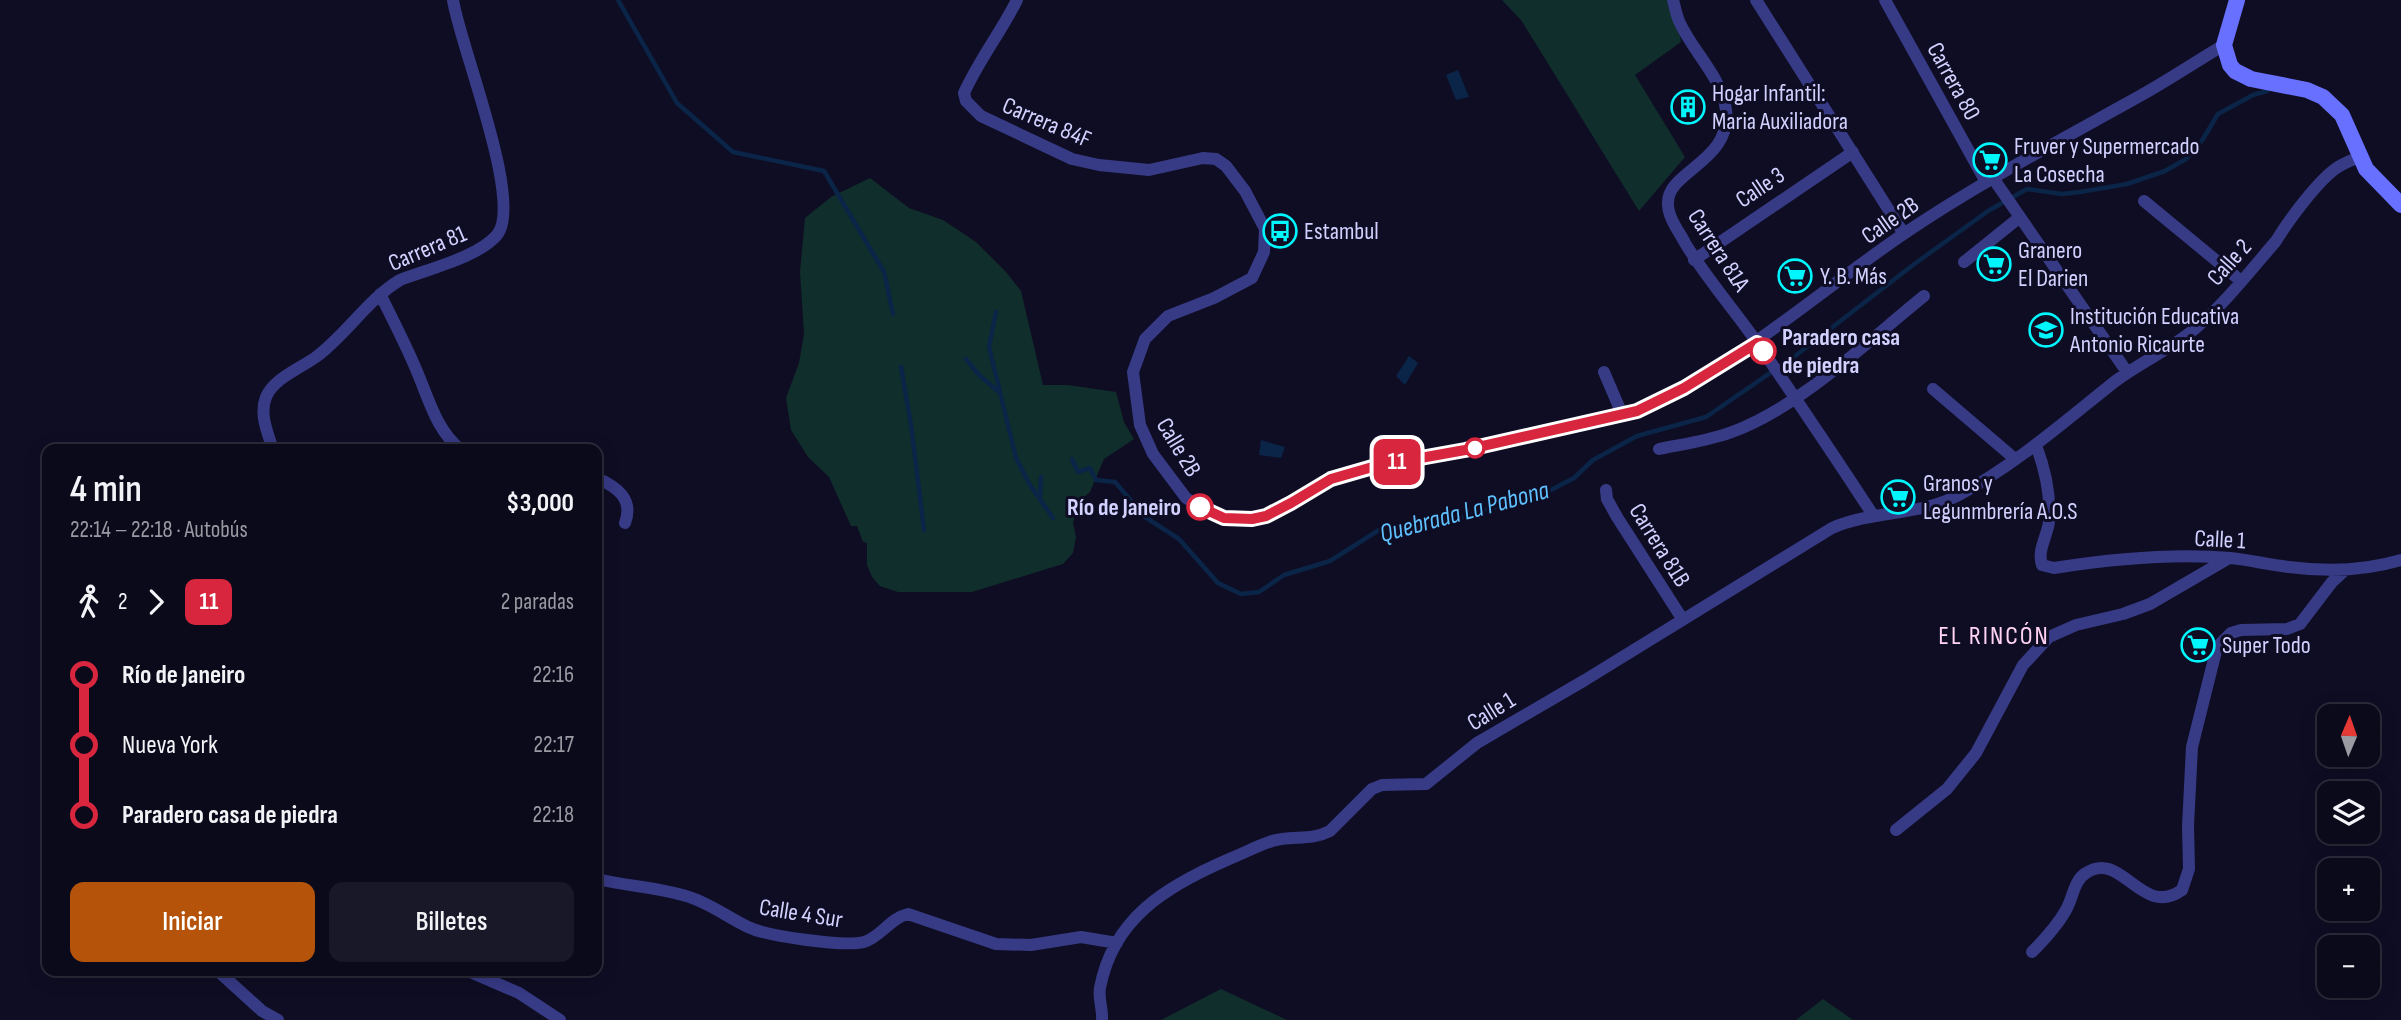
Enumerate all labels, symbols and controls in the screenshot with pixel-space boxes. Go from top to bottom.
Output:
street label: Carrera 80 [1920,37,1987,125]
place label: Hogar Infantil: Maria Auxiliadora [1712,79,1848,136]
building icon: Hogar Infantil: Maria Auxiliadora [1669,88,1707,126]
street label: Carrera 84F [998,91,1096,154]
place label: Fruver y Supermercado La Cosecha [2014,132,2199,189]
supermarket icon: Fruver y Supermercado La Cosecha [1971,141,2009,179]
street label: Calle 3 [1730,161,1790,214]
street label: Calle 2B [1856,190,1925,250]
street label: Carrera 81A [1681,204,1756,298]
bus stop icon: Estambul [1261,212,1299,250]
place label: Estambul [1304,217,1379,246]
street label: Carrera 81 [384,219,471,278]
street label: Calle 2 [2201,233,2258,292]
place label: Granero El Darien [2018,236,2088,293]
supermarket icon: Granero El Darien [1975,245,2013,283]
supermarket icon: Y. B. Más [1776,257,1814,295]
place label: Y. B. Más [1820,262,1887,291]
place label: Institución Educativa Antonio Ricaurte [2069,302,2239,359]
school or university icon: Institución Educativa Antonio Ricaurte [2027,311,2065,349]
place label: Paradero casa de piedra [1782,323,1900,380]
marker: Paradero casa de piedra [1750,338,1776,364]
street label: Calle 2B [1150,413,1207,482]
unlabelled marker [1465,438,1485,458]
line badge: 11 [1366,439,1428,485]
text: 11 [1388,447,1406,476]
text: 4 min [70,467,142,512]
place label: Granos y Legunmbrería A.O.S [1923,469,2078,526]
water label: Quebrada La Pabona [1376,475,1553,550]
supermarket icon: Granos y Legunmbrería A.O.S [1879,478,1917,516]
text: $3,000 [506,488,574,519]
place label: Río de Janeiro [1067,493,1181,522]
marker: Río de Janeiro [1187,494,1213,520]
street label: Carrera 81B [1623,498,1696,592]
text: 22:14 – 22:18 · Autobús [70,516,248,544]
street label: Calle 1 [2194,524,2247,555]
icon: walk [70,583,108,621]
icon: forward [137,583,175,621]
text: 11 [199,587,218,616]
text: 2 [118,588,127,616]
text: 2 paradas [501,588,574,616]
district label: EL RINCÓN [1938,621,2050,652]
supermarket icon: Super Todo [2179,626,2217,664]
place label: Super Todo [2222,631,2311,660]
text: Río de Janeiro [122,660,245,691]
text: 22:16 [533,661,574,689]
street label: Calle 1 [1462,685,1521,737]
north arrow [2317,704,2380,766]
map controls [2317,704,2380,998]
text: Nueva York [122,730,218,761]
text: 22:17 [533,731,574,759]
button: layers [2317,781,2380,844]
text: Paradero casa de piedra [122,800,338,831]
text: 22:18 [533,801,574,829]
button: + [2317,858,2380,921]
button: Iniciar [70,882,315,962]
button: Billetes [329,882,574,962]
street label: Calle 4 Sur [757,893,845,934]
button: − [2317,935,2380,998]

